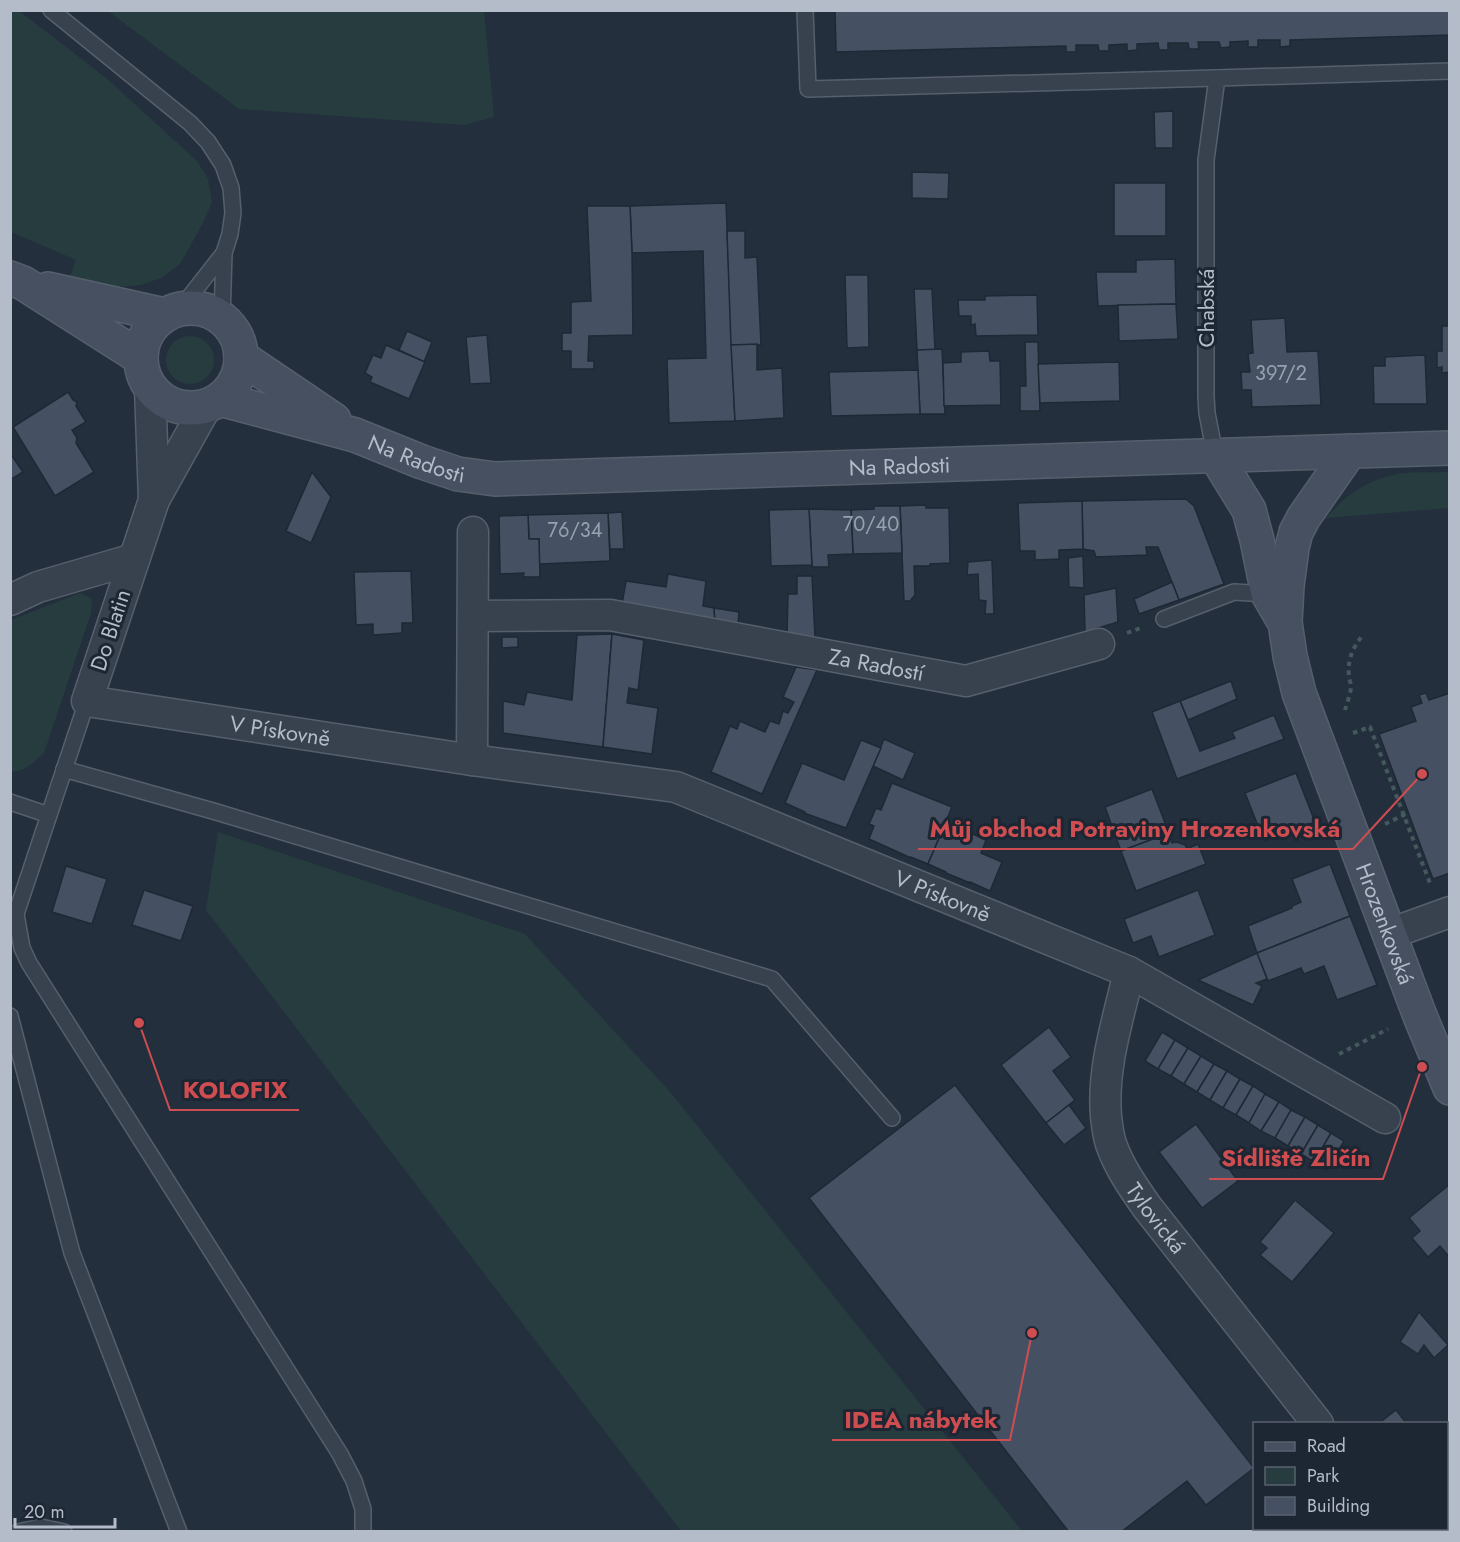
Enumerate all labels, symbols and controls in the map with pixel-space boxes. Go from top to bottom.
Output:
street label: Chabská [1190,269,1222,347]
house number: 397/2 [1255,359,1307,388]
street label: Na Radosti [363,426,467,491]
street label: Na Radosti [848,448,951,484]
house number: 70/40 [843,510,899,539]
house number: 76/34 [548,516,603,545]
street label: Do Blatin [82,585,138,675]
street label: Za Radostí [826,640,928,689]
street label: V Pískovně [228,707,333,754]
callout: Můj obchod Potraviny Hrozenkovská [918,807,1353,849]
text: Můj obchod Potraviny Hrozenkovská [930,811,1340,846]
street label: Hrozenkovská [1348,858,1423,989]
street label: V Pískovně [890,862,996,930]
callout: KOLOFIX [170,1068,299,1110]
text: KOLOFIX [183,1072,288,1107]
callout: Sídliště Zličín [1209,1137,1383,1179]
text: Sídliště Zličín [1221,1140,1371,1175]
street label: Tylovická [1118,1176,1194,1260]
callout: IDEA nábytek [832,1398,1010,1440]
text: IDEA nábytek [844,1402,998,1437]
legend [1253,1422,1448,1530]
text: Road [1307,1433,1346,1459]
text: Park [1307,1463,1339,1489]
scale bar [15,1491,116,1529]
text: Building [1307,1493,1370,1519]
text: 20 m [24,1499,64,1525]

